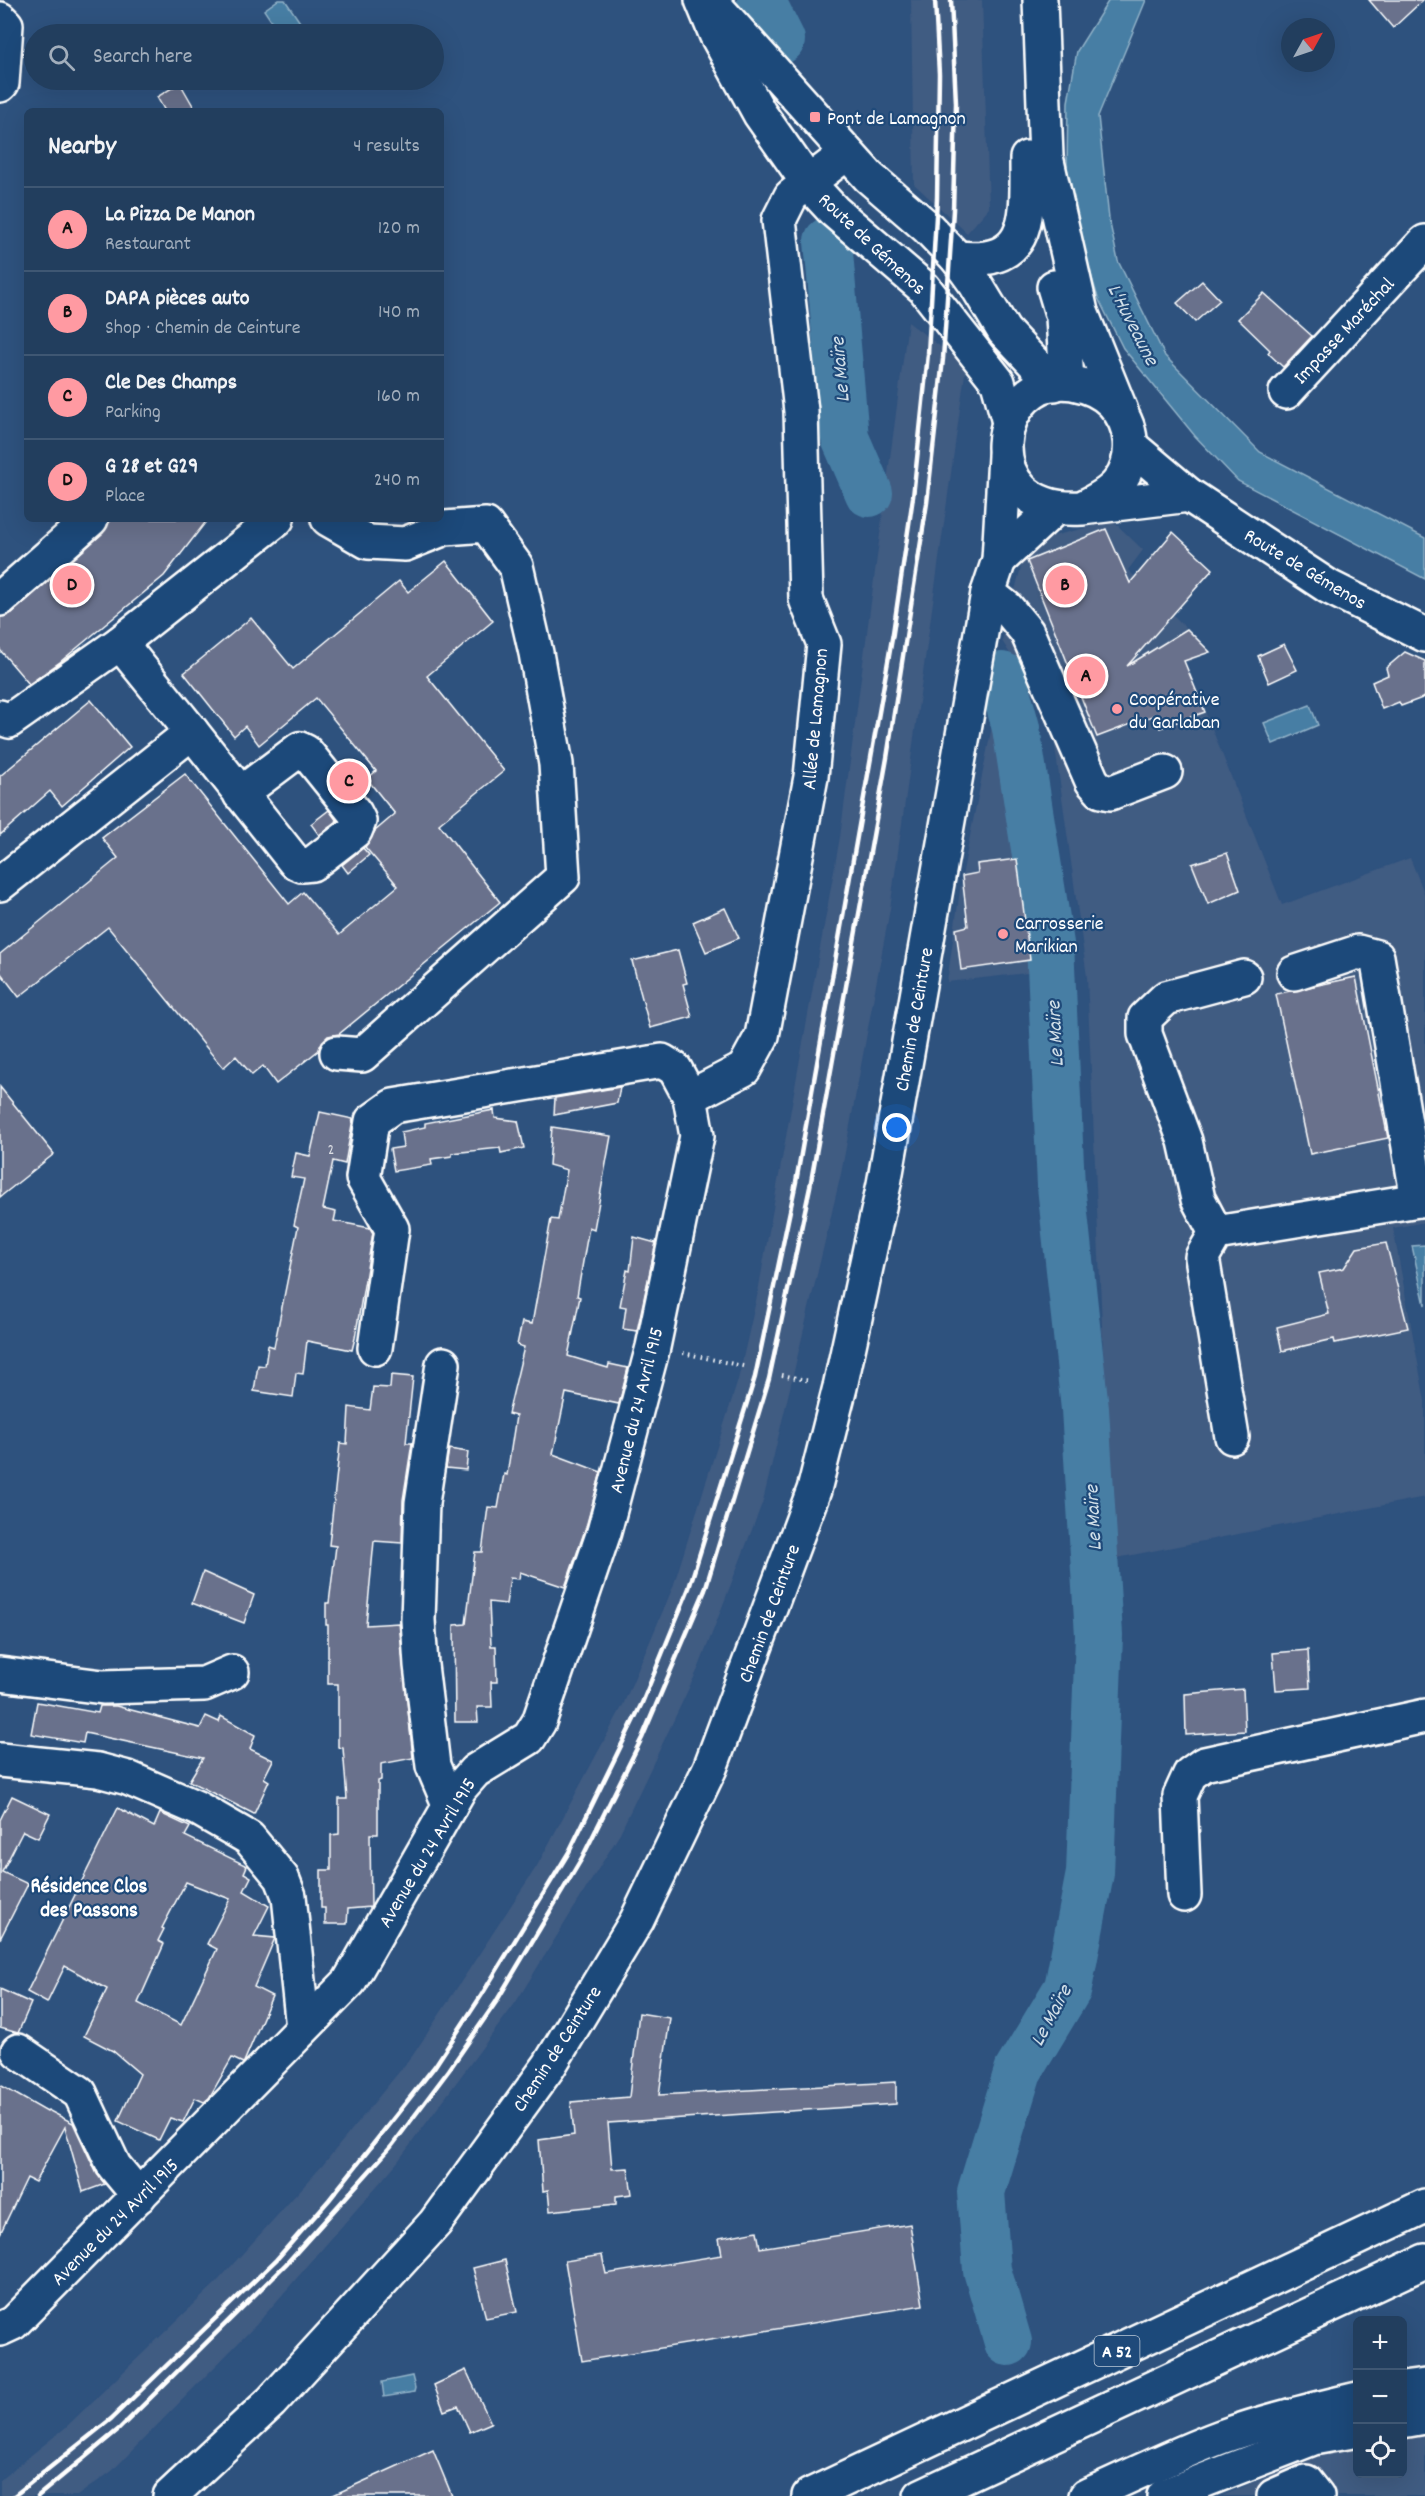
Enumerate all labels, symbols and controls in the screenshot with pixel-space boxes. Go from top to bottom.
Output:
north arrow [1281,18,1335,72]
search box [24,24,444,90]
icon: search [45,41,78,74]
text: Search here [93,42,192,73]
place label: Pont de Lamagnon [827,106,966,134]
marker: Pont de Lamagnon [808,110,822,124]
text: Nearby [48,129,116,166]
text: 4 results [353,133,420,161]
street label: Route de Gémenos [811,188,931,303]
text: La Pizza De Manon [105,200,255,231]
text: A [62,215,73,243]
text: 120 m [378,215,420,243]
text: Restaurant [105,231,191,259]
street label: Impasse Maréchal [1288,272,1402,392]
water label: L'Huveaune [1098,279,1166,373]
text: DAPA pièces auto [105,284,250,315]
text: B [63,299,72,327]
text: 140 m [378,299,420,327]
text: Shop · Chemin de Ceinture [105,315,300,343]
water label: Le Maïre [824,334,860,404]
text: Cle Des Champs [105,368,237,399]
text: C [63,383,72,411]
text: 160 m [377,383,420,411]
text: Parking [105,399,161,427]
text: G 28 et G29 [105,452,198,483]
text: D [62,467,73,495]
text: 240 m [374,467,420,495]
text: Place [105,483,145,511]
street label: Route de Gémenos [1238,523,1371,618]
pin: D [52,562,92,608]
pin: B [1046,562,1084,608]
street label: Allée de Lamagnon [797,647,837,791]
pin: A [1066,654,1106,698]
place label: Coopérative du Garlaban [1129,687,1220,738]
marker: Coopérative du Garlaban [1110,702,1124,716]
pin: C [330,758,368,804]
place label: Carrosserie Marikian [1015,911,1104,962]
marker: Carrosserie Marikian [996,927,1010,941]
street label: Chemin de Ceinture [890,945,942,1094]
water label: Le Maïre [1040,999,1074,1067]
your location [882,1113,911,1142]
house number: 2 [328,1139,335,1162]
street label: Avenue du 24 Avril 1915 [604,1325,672,1497]
water label: Le Maïre [1078,1483,1112,1551]
street label: Chemin de Ceinture [733,1541,809,1687]
street label: Avenue du 24 Avril 1915 [373,1773,484,1934]
district label: Résidence Clos des Passons [31,1873,148,1927]
water label: Le Maïre [1024,1979,1082,2052]
street label: Chemin de Ceinture [507,1981,610,2118]
street label: Avenue du 24 Avril 1915 [46,2153,186,2293]
map controls [1353,2316,1407,2478]
button: + [1353,2316,1407,2370]
road number: A 52 [1094,2336,1140,2366]
button: − [1353,2370,1407,2424]
button: locate [1353,2424,1407,2478]

